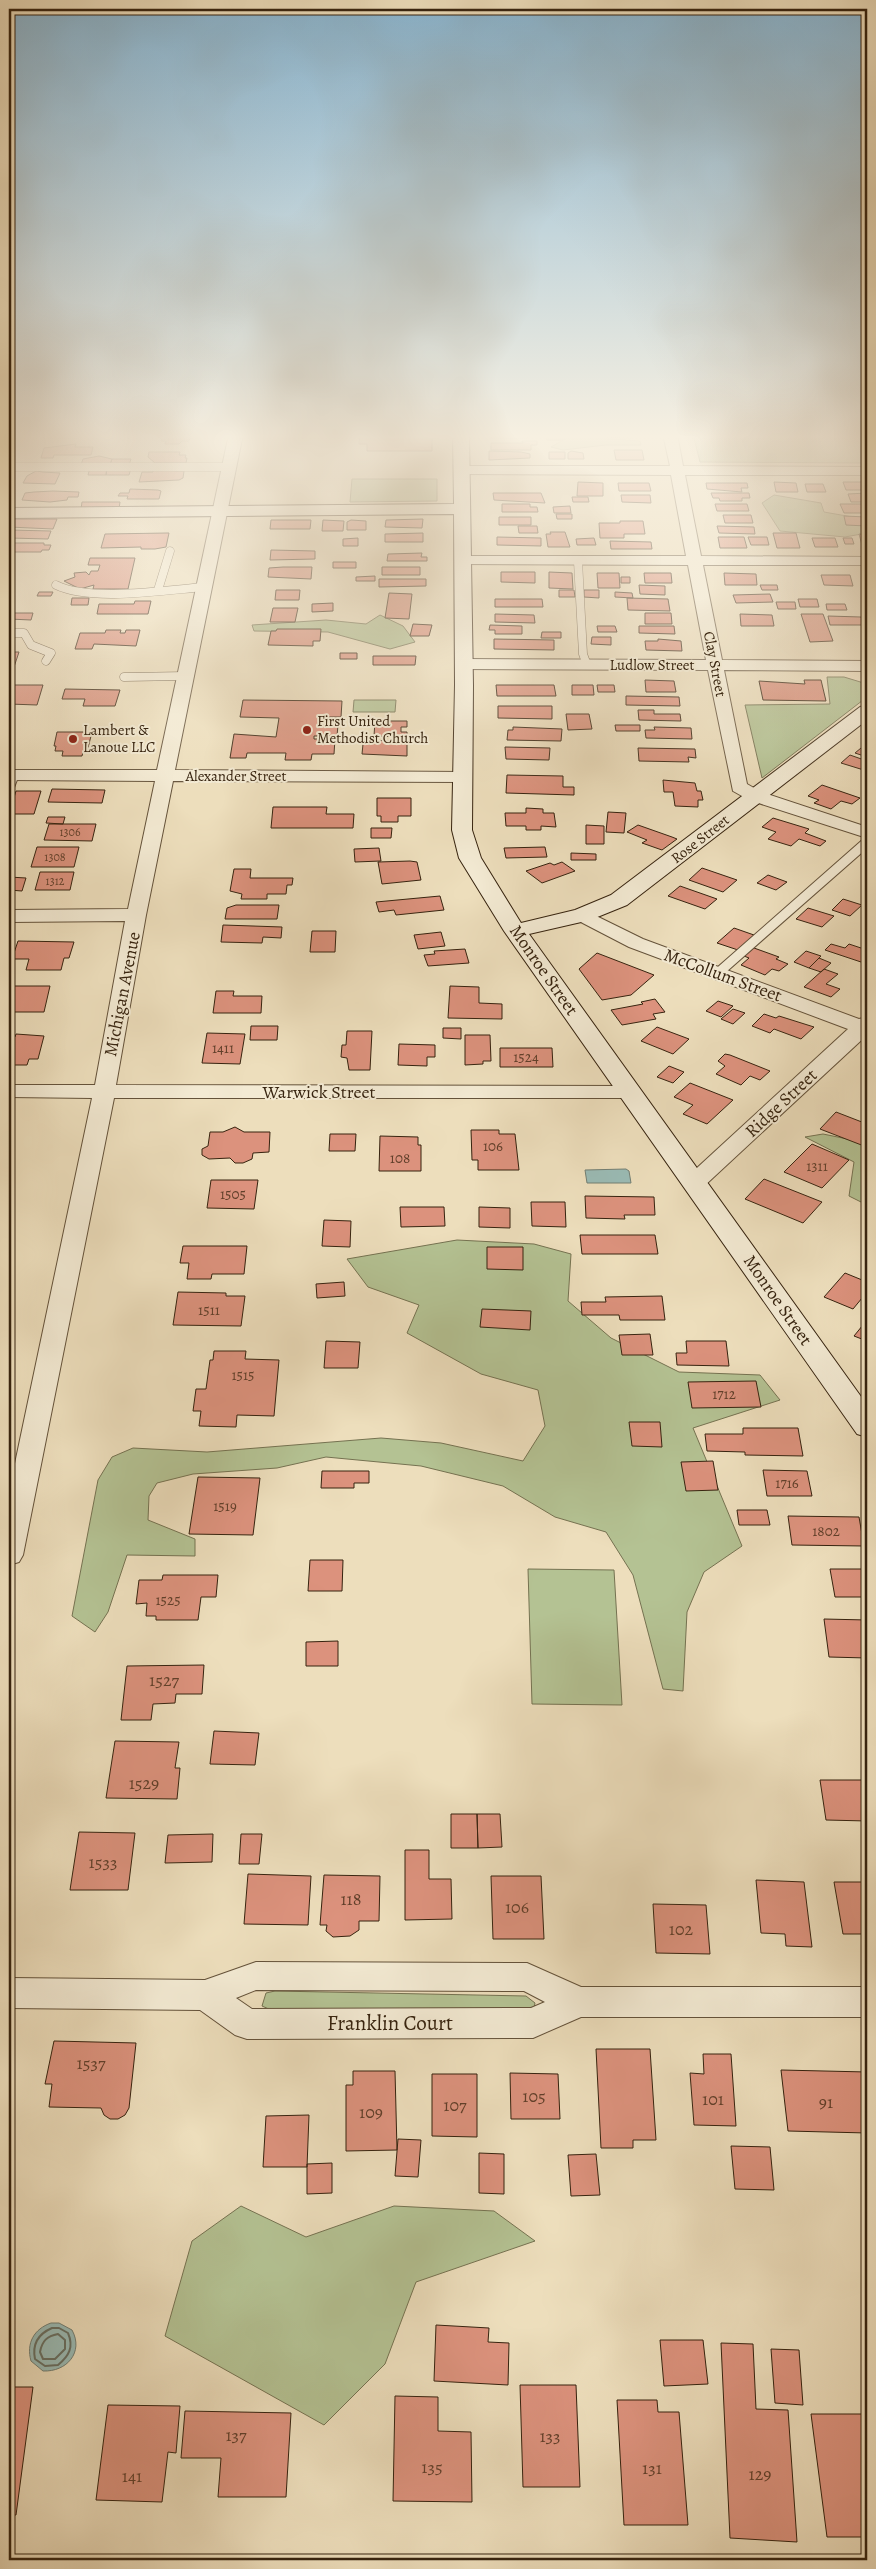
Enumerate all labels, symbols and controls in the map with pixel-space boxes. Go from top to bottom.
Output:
street label: Clay Street [699,630,731,698]
street label: Ludlow Street [609,655,695,675]
place label: First United Methodist Church [317,711,428,748]
place label: Lambert & Lanoue LLC [83,720,155,757]
marker: First United Methodist Church [301,724,313,736]
marker: Lambert & Lanoue LLC [67,733,79,745]
street label: Alexander Street [185,766,287,786]
street label: Rose Street [667,810,733,868]
house number: 1306 [59,824,81,840]
house number: 1308 [44,849,66,865]
house number: 1312 [46,873,65,889]
street label: Monroe Street [504,920,584,1020]
street label: Michigan Avenue [98,930,146,1058]
street label: McCollum Street [661,943,785,1007]
house number: 1411 [212,1038,234,1058]
house number: 1524 [513,1047,539,1067]
street label: Ridge Street [740,1063,822,1143]
street label: Warwick Street [261,1080,376,1104]
house number: 106 [483,1136,503,1156]
house number: 108 [390,1148,410,1168]
house number: 1311 [806,1156,828,1176]
house number: 1505 [220,1184,246,1204]
street label: Monroe Street [738,1250,818,1350]
house number: 1511 [198,1300,220,1320]
house number: 1515 [231,1365,255,1385]
house number: 1712 [712,1384,736,1404]
house number: 1716 [775,1473,799,1493]
house number: 1519 [213,1496,237,1516]
house number: 1802 [812,1521,840,1541]
house number: 1525 [155,1590,181,1610]
house number: 1527 [149,1668,179,1692]
house number: 1529 [129,1771,159,1795]
house number: 1533 [89,1850,117,1874]
house number: 118 [340,1887,362,1911]
house number: 106 [505,1895,529,1919]
house number: 102 [669,1917,694,1941]
street label: Franklin Court [327,2009,453,2037]
house number: 1537 [77,2051,106,2075]
house number: 105 [522,2084,546,2108]
house number: 101 [702,2087,724,2111]
house number: 91 [819,2090,833,2114]
house number: 107 [443,2093,467,2117]
house number: 109 [359,2100,383,2124]
house number: 137 [225,2423,247,2447]
house number: 133 [539,2424,561,2448]
house number: 135 [421,2455,443,2479]
house number: 131 [642,2456,662,2480]
house number: 129 [749,2462,771,2486]
house number: 141 [122,2464,142,2488]

